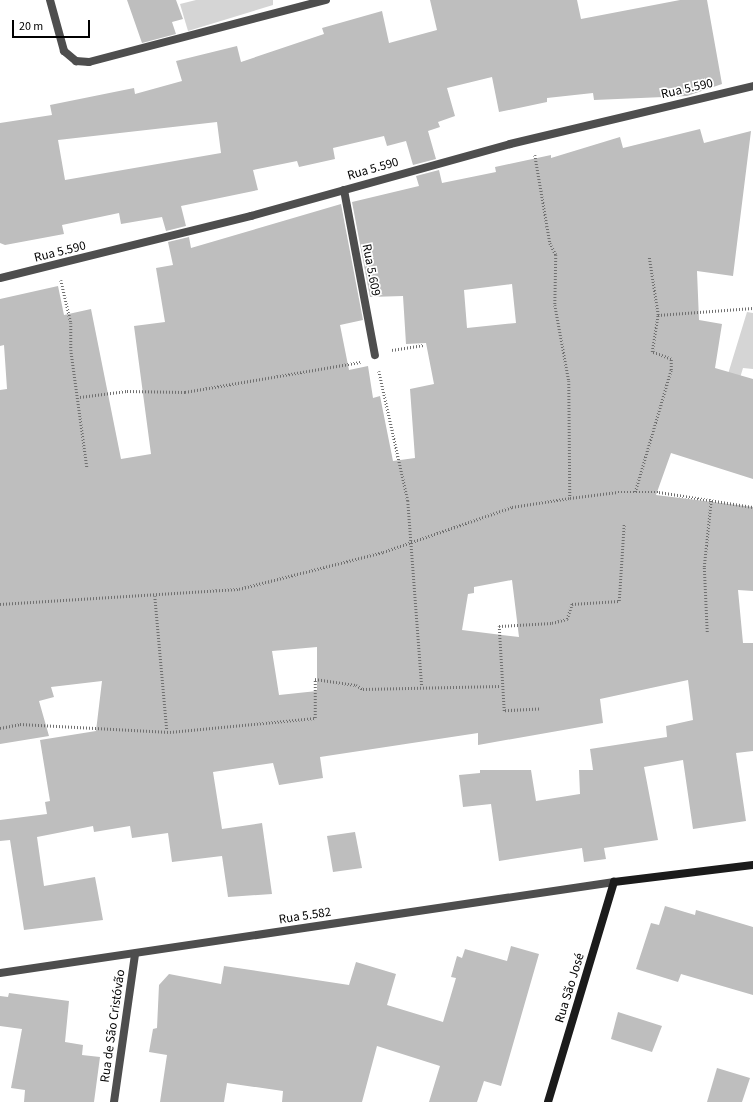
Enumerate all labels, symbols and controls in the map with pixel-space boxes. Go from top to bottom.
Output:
scale bar [14,12,92,38]
text: 20 m [19,18,43,35]
street label: Rua 5.590 [660,75,714,103]
street label: Rua 5.590 [346,154,400,184]
street label: Rua 5.590 [33,238,87,266]
street label: Rua 5.609 [358,243,384,297]
street label: Rua 5.582 [278,904,332,928]
street label: Rua São José [552,951,588,1025]
street label: Rua de São Cristóvão [97,968,129,1084]

